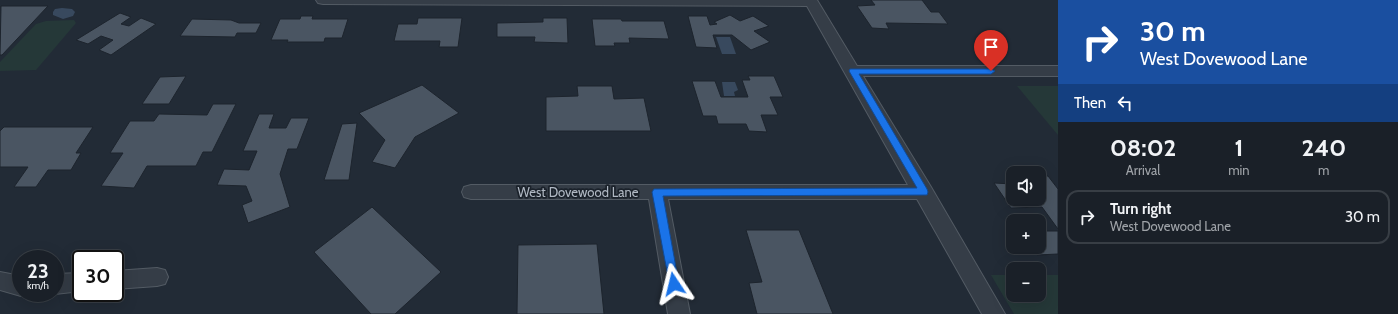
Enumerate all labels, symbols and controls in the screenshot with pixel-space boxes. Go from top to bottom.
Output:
text: 30 m [1140,14,1206,48]
icon: right [1074,16,1126,68]
pin [974,30,1008,71]
icon: arrive [980,36,1002,58]
text: West Dovewood Lane [1140,48,1307,70]
icon: left [1114,92,1136,114]
text: Then [1074,94,1106,112]
text: 08:02 [1110,133,1176,162]
text: 1 [1234,133,1243,162]
text: 240 [1302,133,1346,162]
text: Arrival [1126,162,1160,178]
text: min [1228,162,1250,178]
text: m [1318,162,1330,178]
map controls [1006,166,1046,302]
button: sound [1006,166,1046,206]
street label: West Dovewood Lane [518,184,639,200]
text: Turn right [1110,200,1171,218]
icon: right [1076,206,1098,228]
text: 30 m [1345,208,1380,226]
button: + [1006,214,1046,254]
text: West Dovewood Lane [1110,218,1231,234]
speed limit sign: 30 [72,250,124,302]
text: 23 [27,259,49,283]
button: − [1006,262,1046,302]
position arrow [653,263,695,305]
text: km/h [27,279,49,292]

